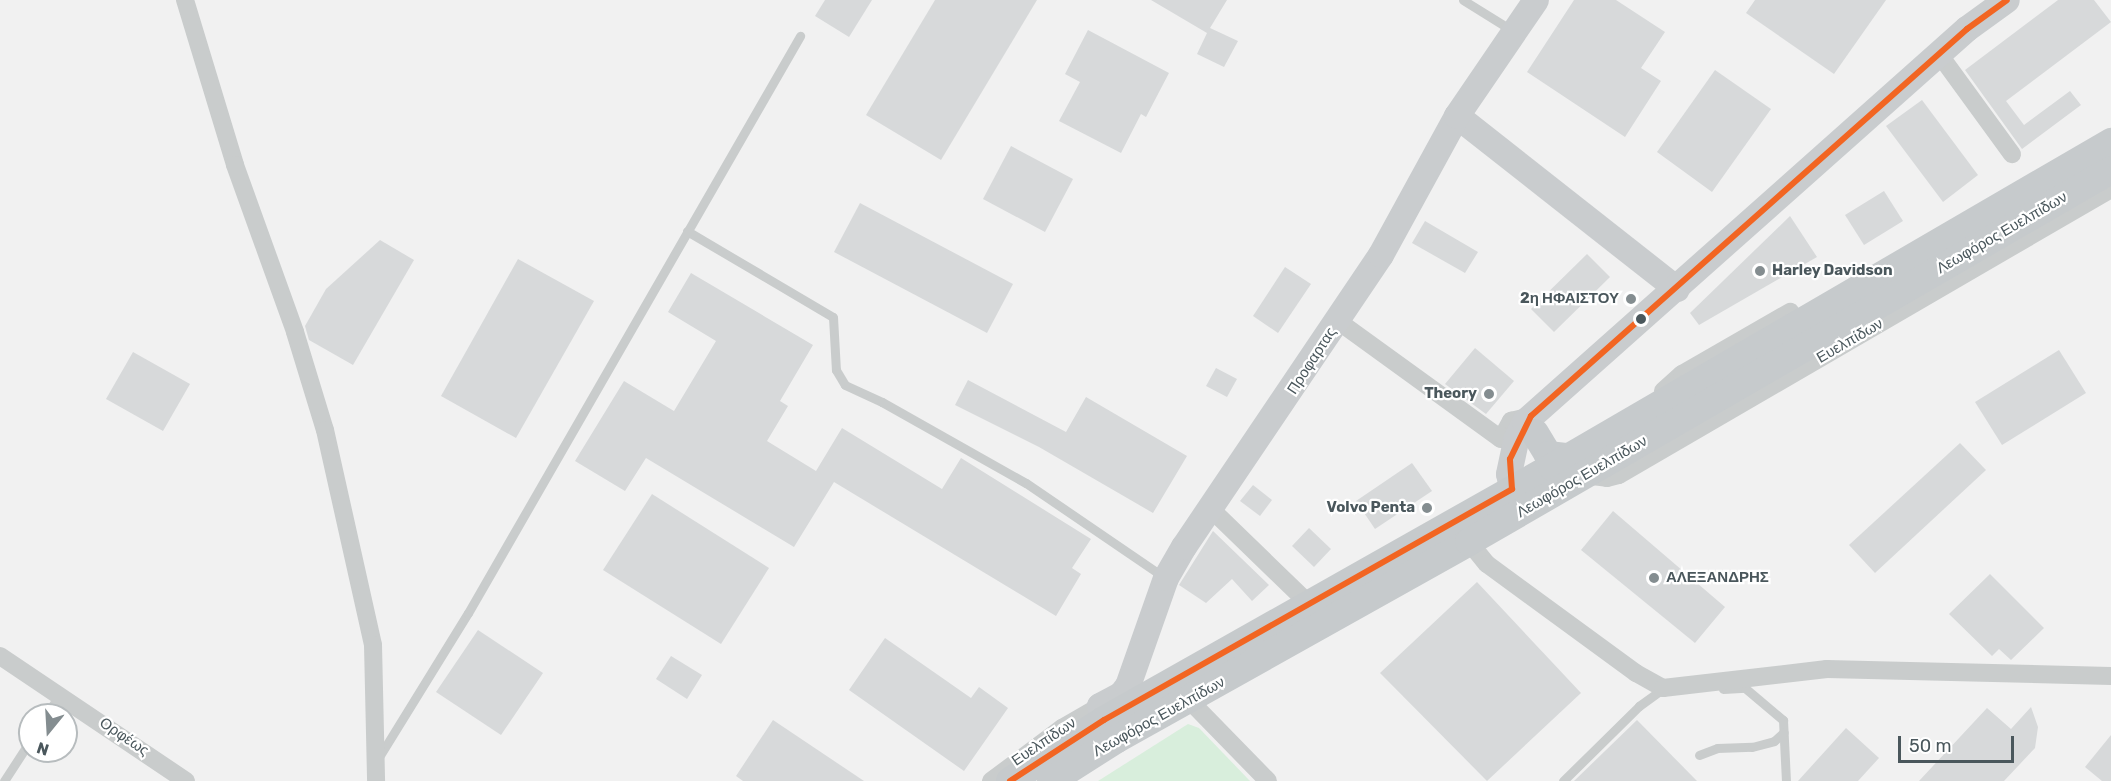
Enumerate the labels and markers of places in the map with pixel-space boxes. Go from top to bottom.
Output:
place label: Harley Davidson [1772,262,1893,280]
marker: Harley Davidson [1753,264,1767,278]
place label: 2η ΗΦΑΙΣΤΟΥ [1520,290,1619,308]
marker: 2η ΗΦΑΙΣΤΟΥ [1624,292,1638,306]
unlabelled marker [1635,313,1647,325]
place label: Theory [1424,385,1477,403]
marker: Theory [1482,387,1496,401]
place label: Volvo Penta [1327,499,1415,517]
marker: Volvo Penta [1420,501,1434,515]
place label: ΑΛΕΞΑΝΔΡΗΣ [1666,569,1769,587]
marker: ΑΛΕΞΑΝΔΡΗΣ [1647,571,1661,585]

